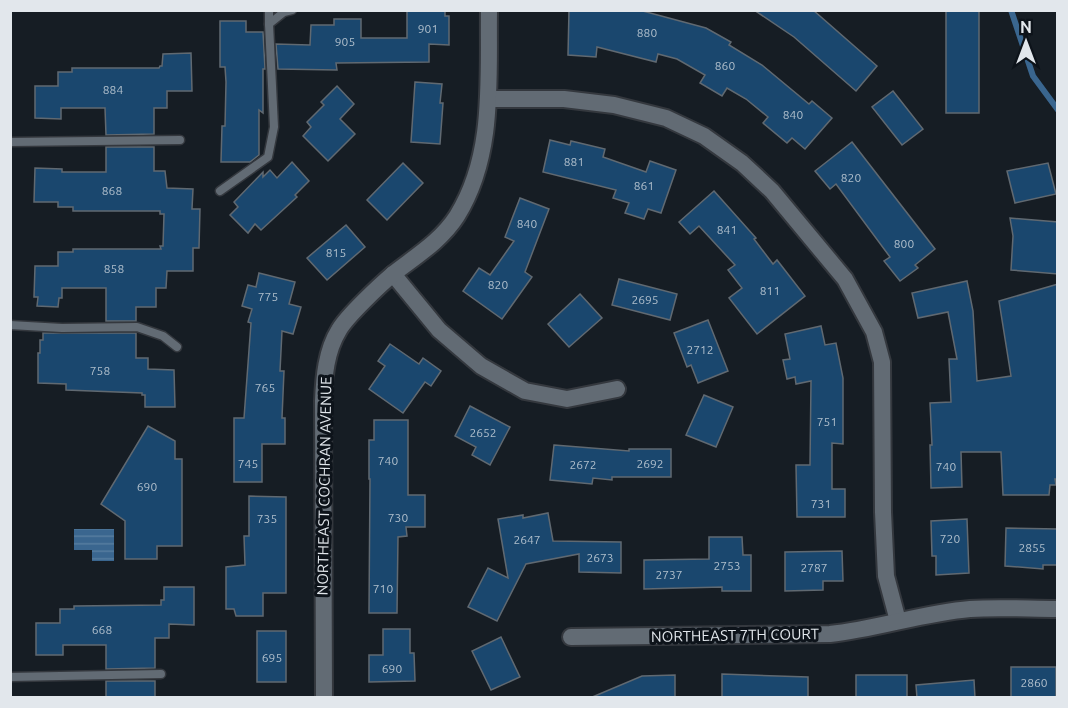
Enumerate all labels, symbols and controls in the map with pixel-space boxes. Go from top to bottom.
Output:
north arrow [996,12,1056,72]
text: N [1020,18,1032,36]
house number: 901 [418,22,438,35]
house number: 880 [637,26,657,39]
house number: 905 [335,35,355,48]
house number: 860 [715,59,735,72]
house number: 884 [103,83,123,96]
house number: 840 [783,108,803,121]
house number: 881 [564,155,584,168]
house number: 820 [841,171,861,184]
house number: 861 [634,179,654,192]
house number: 868 [102,184,122,197]
house number: 840 [517,217,537,230]
house number: 841 [717,223,737,236]
house number: 800 [894,237,914,250]
house number: 815 [326,246,346,259]
house number: 858 [104,262,124,275]
house number: 820 [488,278,508,291]
house number: 811 [760,284,780,297]
house number: 775 [258,290,278,303]
house number: 2695 [631,293,659,306]
house number: 2712 [686,343,714,356]
house number: 758 [90,364,110,377]
street label: NORTHEAST COCHRAN AVENUE [314,376,334,596]
house number: 765 [255,381,275,394]
house number: 751 [817,415,837,428]
house number: 2652 [469,426,497,439]
house number: 740 [378,454,398,467]
house number: 745 [238,457,258,470]
house number: 2692 [636,457,664,470]
house number: 2672 [569,458,597,471]
house number: 740 [936,460,956,473]
house number: 690 [137,480,157,493]
house number: 731 [811,497,831,510]
house number: 730 [388,511,408,524]
house number: 735 [257,512,277,525]
house number: 720 [940,532,960,545]
house number: 2647 [513,533,541,546]
house number: 2855 [1018,541,1046,554]
house number: 2673 [586,551,614,564]
house number: 2753 [713,559,741,572]
house number: 2787 [800,561,828,574]
house number: 2737 [655,568,683,581]
house number: 710 [373,582,393,595]
house number: 668 [92,623,112,636]
street label: NORTHEAST 7TH COURT [651,625,820,645]
house number: 695 [262,651,282,664]
house number: 690 [382,662,402,675]
house number: 2860 [1020,676,1048,689]

